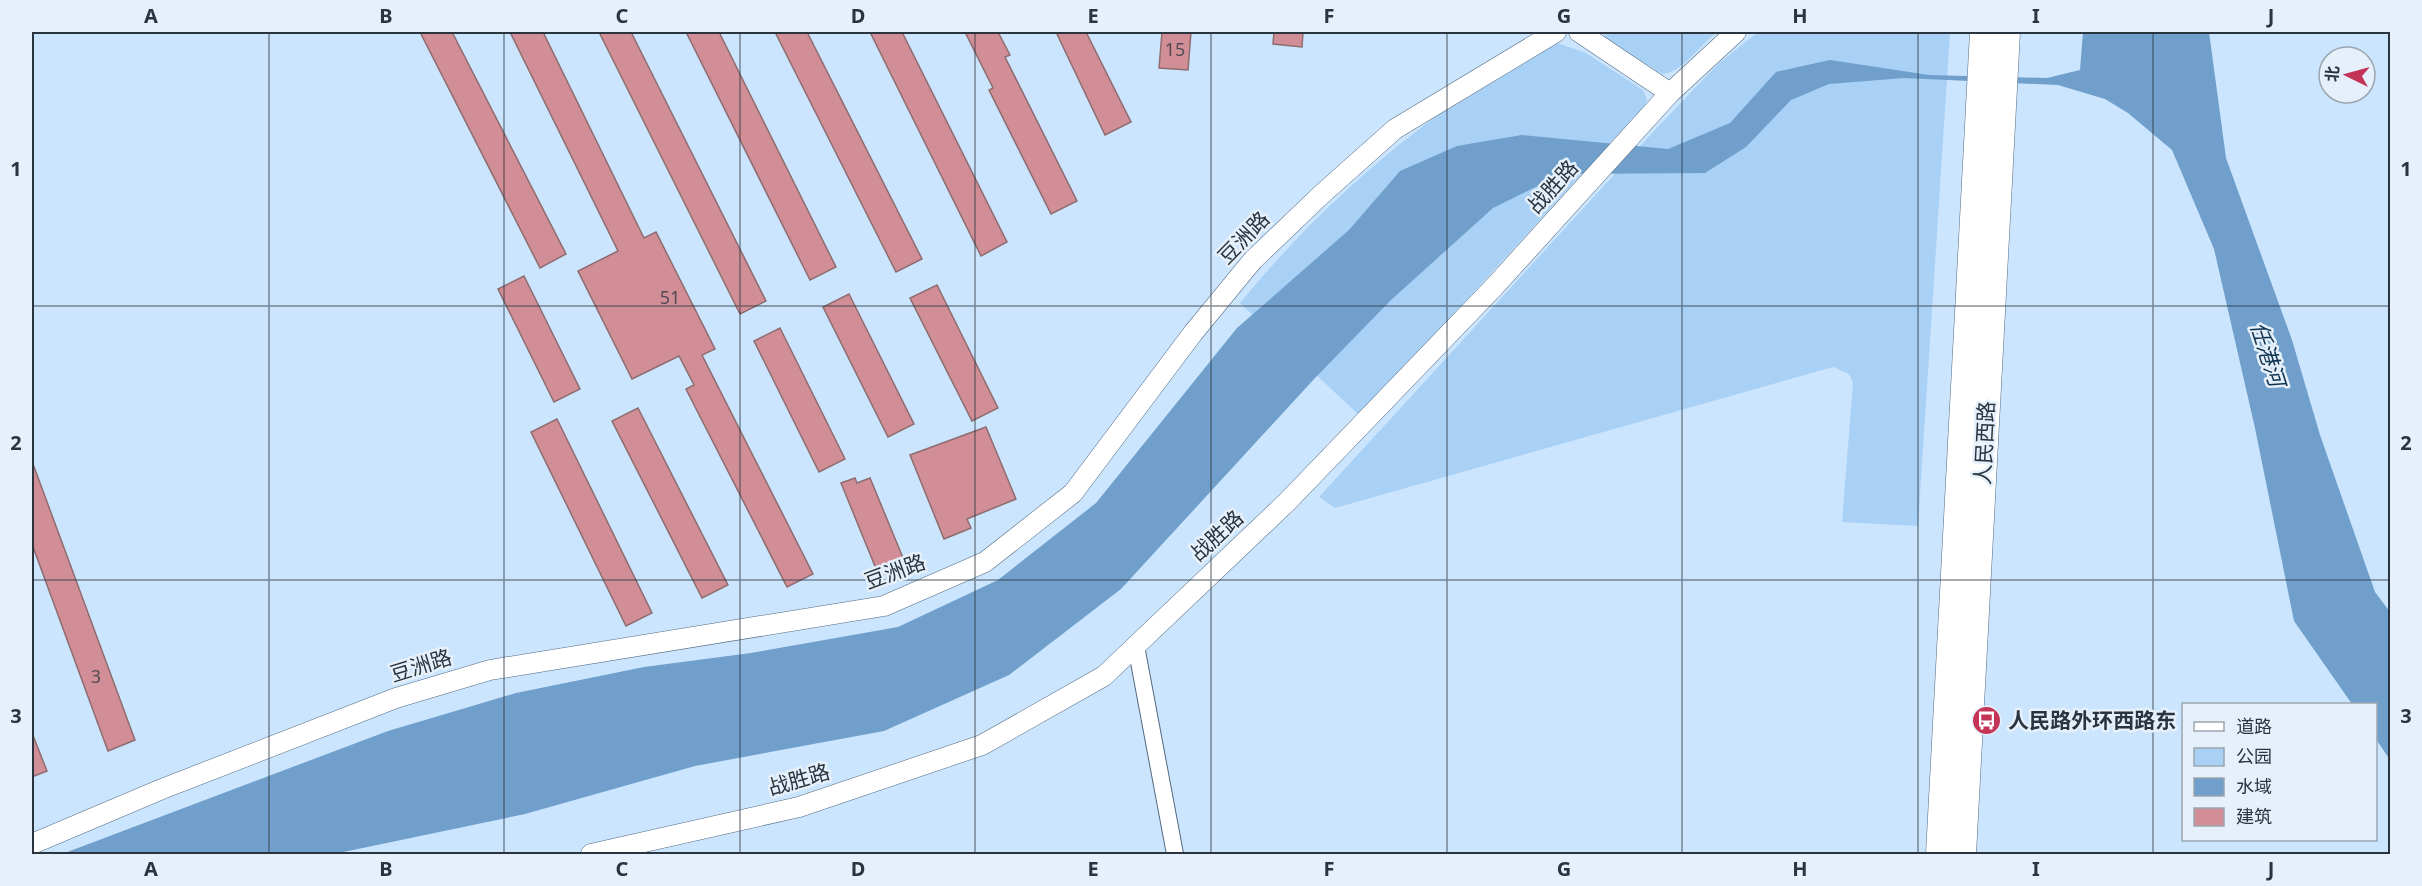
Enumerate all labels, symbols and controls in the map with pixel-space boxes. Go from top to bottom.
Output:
text: A [144,2,158,29]
text: B [379,2,393,29]
text: C [616,2,629,29]
text: D [851,2,865,29]
text: E [1087,2,1099,29]
text: F [1324,2,1334,29]
text: G [1557,2,1571,29]
text: H [1792,2,1808,29]
text: I [2032,2,2040,29]
text: J [2266,2,2274,29]
house number: 15 [1165,37,1185,61]
north arrow [2317,45,2377,105]
text: 北 [2320,65,2344,83]
street label: 战胜路 [1521,154,1584,219]
text: 1 [10,155,22,182]
text: 1 [2400,155,2412,182]
street label: 豆洲路 [1211,205,1275,270]
house number: 51 [660,285,680,309]
water label: 任港河 [2244,318,2295,394]
street label: 人民西路 [1968,400,2000,486]
text: 2 [10,429,22,456]
text: 2 [2400,429,2412,456]
street label: 战胜路 [1184,504,1249,567]
street label: 豆洲路 [860,547,929,595]
street label: 豆洲路 [386,642,455,688]
house number: 3 [91,664,101,688]
text: 3 [10,702,22,729]
text: 3 [2400,702,2412,729]
legend [2182,703,2377,841]
bus stop icon: 人民路外环西路东 [1971,705,2003,737]
place label: 人民路外环西路东 [2008,706,2176,734]
text: 道路 [2236,714,2272,738]
text: 公园 [2236,744,2272,768]
street label: 战胜路 [765,757,833,801]
text: 水域 [2236,774,2272,798]
text: 建筑 [2236,804,2272,828]
text: A [144,855,158,882]
text: B [379,855,393,882]
text: C [616,855,629,882]
text: D [851,855,865,882]
text: E [1087,855,1099,882]
text: F [1324,855,1334,882]
text: G [1557,855,1571,882]
text: H [1792,855,1808,882]
text: I [2032,855,2040,882]
text: J [2266,855,2274,882]

